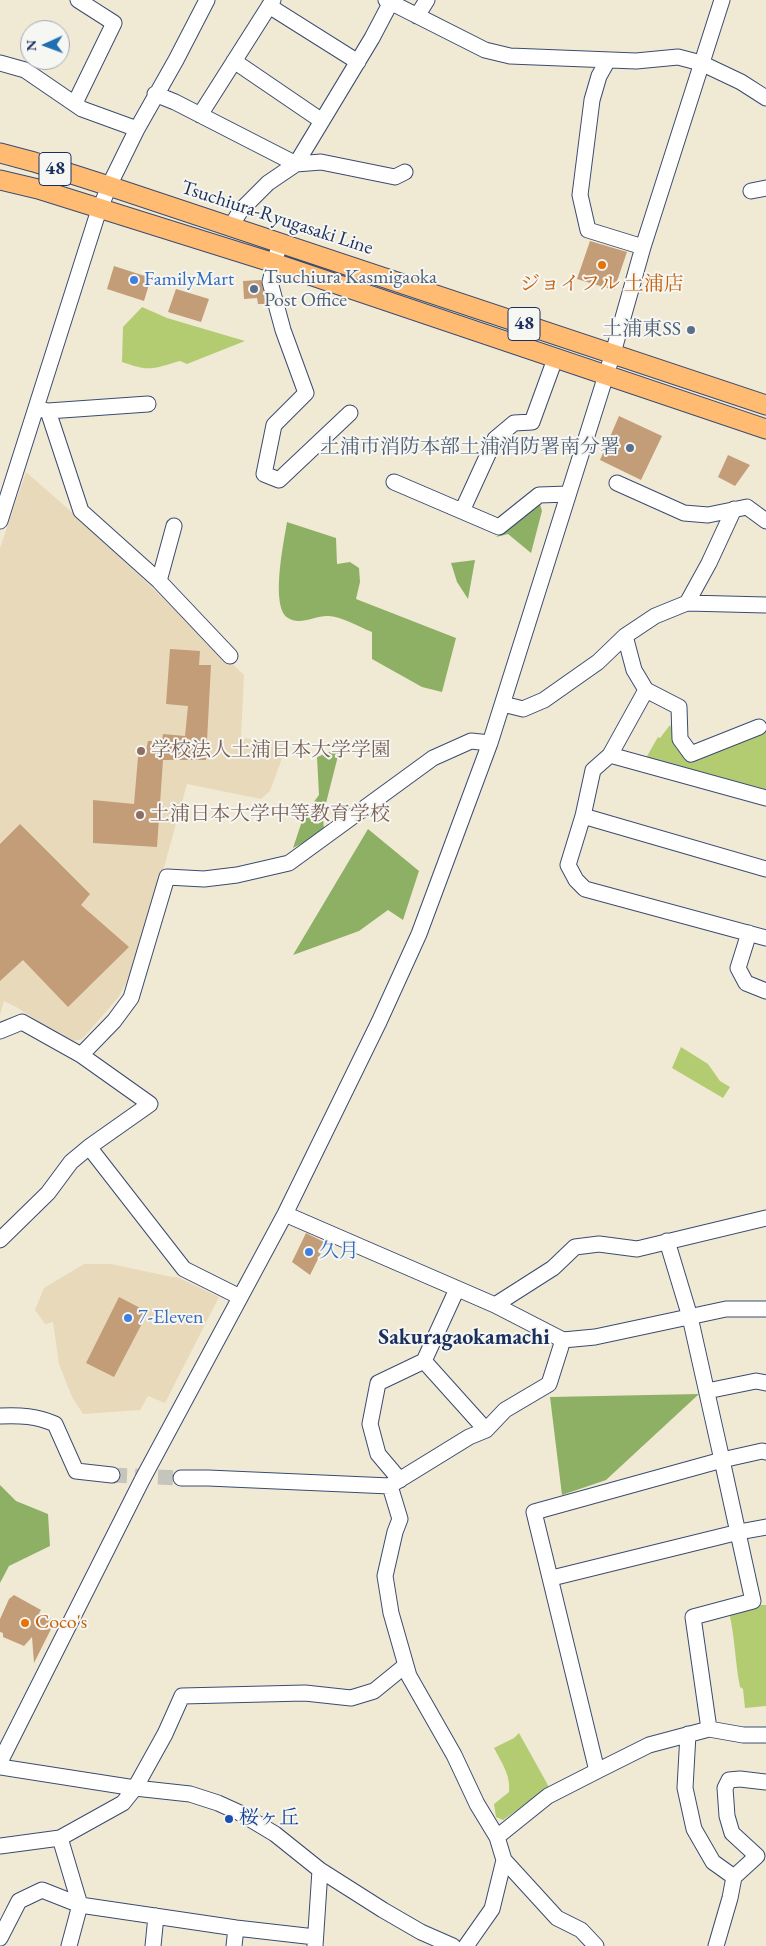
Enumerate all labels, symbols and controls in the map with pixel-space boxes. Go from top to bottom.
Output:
north arrow [20,20,70,70]
text: N [22,40,40,51]
road number: 48 [39,152,71,185]
street label: Tsuchiura-Ryugasaki Line [178,176,376,260]
marker: ジョイフル 土浦店 [596,259,608,271]
place label: Tsuchiura Kasmigaoka Post Office [264,266,437,313]
place label: FamilyMart [144,268,234,292]
place label: ジョイフル 土浦店 [520,273,684,297]
marker: FamilyMart [128,274,140,286]
marker: Tsuchiura Kasmigaoka Post Office [248,283,260,295]
road number: 48 [508,308,540,340]
place label: 土浦東SS [602,318,681,342]
marker: 土浦東SS [685,324,697,336]
place label: 土浦市消防本部土浦消防署南分署 [320,436,620,460]
marker: 土浦市消防本部土浦消防署南分署 [624,442,636,454]
place label: 学校法人土浦日本大学学園 [151,739,391,763]
marker: 学校法人土浦日本大学学園 [135,745,147,757]
place label: 土浦日本大学中等教育学校 [150,803,390,827]
marker: 土浦日本大学中等教育学校 [134,809,146,821]
place label: 久月 [319,1240,359,1264]
marker: 久月 [303,1246,315,1258]
place label: 7-Eleven [138,1306,204,1330]
marker: 7-Eleven [122,1312,134,1324]
district label: Sakuragaokamachi [378,1325,550,1351]
place label: Coco's [35,1611,87,1635]
marker: Coco's [19,1617,31,1629]
place label: 桜ヶ丘 [239,1807,299,1831]
marker: 桜ヶ丘 [223,1813,235,1825]

